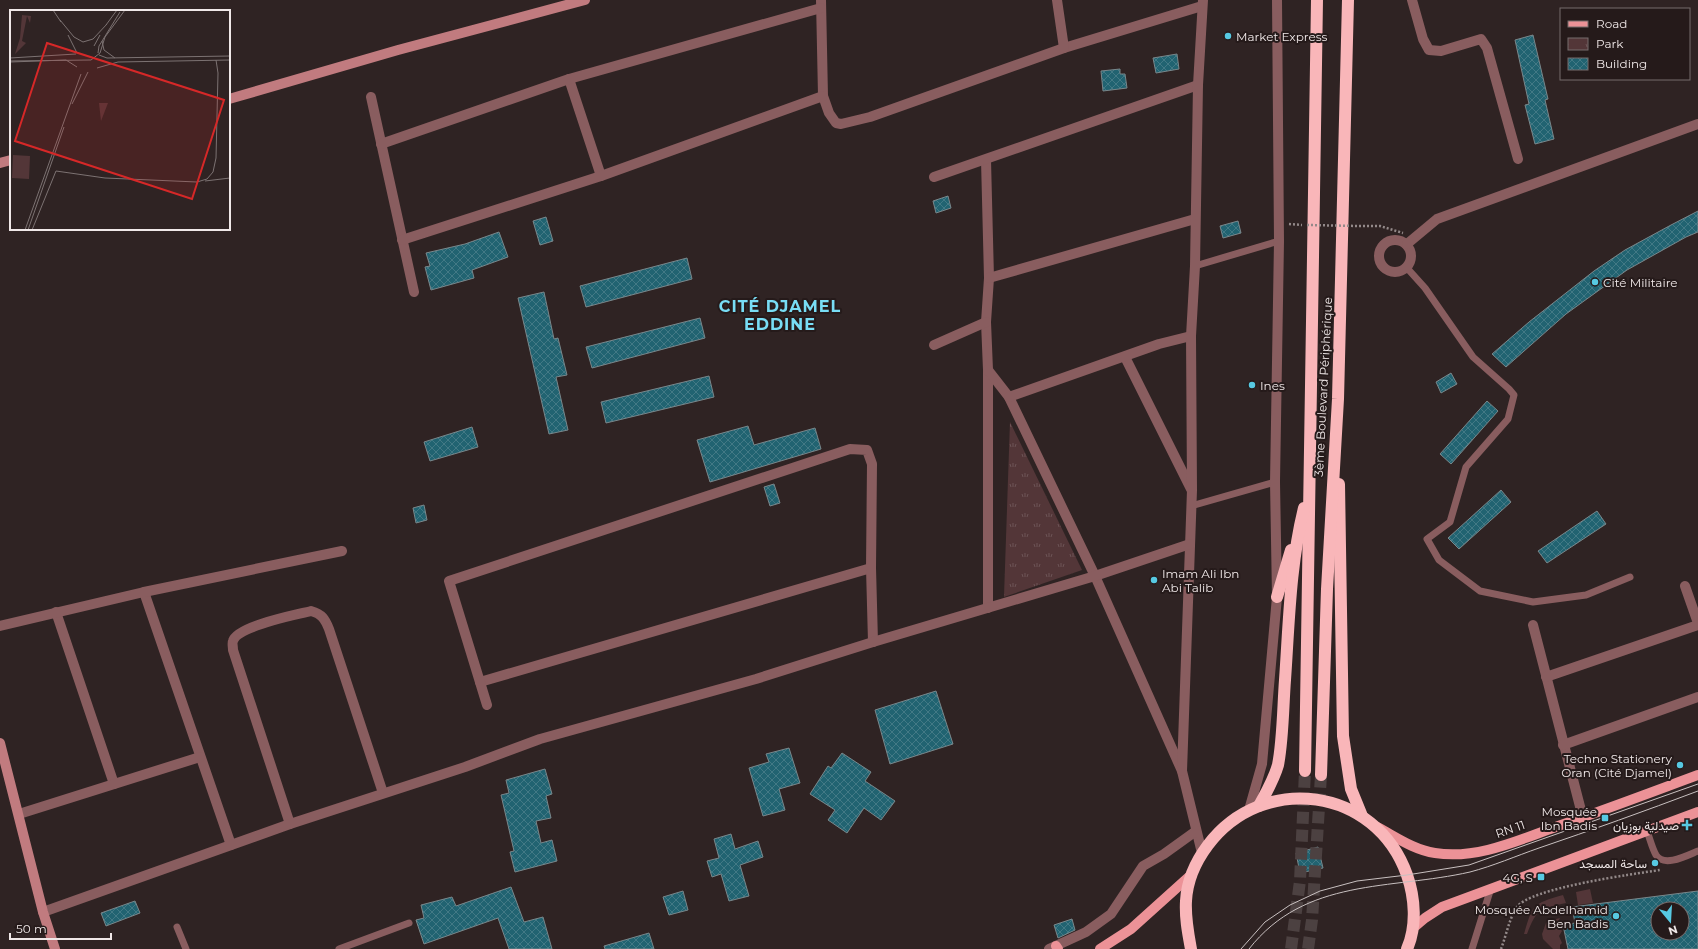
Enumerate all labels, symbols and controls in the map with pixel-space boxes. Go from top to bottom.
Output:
legend [1560,8,1690,80]
inset map [10,10,230,230]
text: Road [1596,16,1627,31]
place label: Market Express [1236,29,1328,44]
marker: Market Express [1223,31,1233,41]
text: Park [1596,36,1624,51]
text: Building [1596,56,1647,71]
place label: Cité Militaire [1603,275,1678,290]
marker: Cité Militaire [1590,277,1600,287]
district label: CITÉ DJAMEL EDDINE [719,297,841,334]
street label: 3ème Boulevard Périphérique [1311,297,1335,477]
place label: Ines [1260,378,1285,393]
marker: Ines [1247,380,1257,390]
place label: Imam Ali Ibn Abi Talib [1162,566,1239,595]
marker: Imam Ali Ibn Abi Talib [1149,575,1159,585]
place label: Techno Stationery Oran (Cité Djamel) [1561,751,1672,780]
marker: Techno Stationery Oran (Cité Djamel) [1675,760,1685,770]
place label: Mosquée Ibn Badis [1541,804,1597,833]
marker: Mosquée Ibn Badis [1600,813,1610,823]
street label: RN 11 [1493,817,1527,841]
place label: صيدلية بوزيان [1613,818,1679,834]
marker: صيدلية بوزيان [1682,820,1692,830]
place label: ساحة المسجد [1579,856,1647,871]
marker: ساحة المسجد [1650,858,1660,868]
place label: 4G, S [1502,870,1533,885]
marker: 4G, S [1536,872,1546,882]
north arrow [1650,901,1690,941]
place label: Mosquée Abdelhamid Ben Badis [1475,902,1608,931]
marker: Mosquée Abdelhamid Ben Badis [1611,911,1621,921]
scale bar [10,915,111,941]
text: 50 m [16,921,47,936]
text: N [1667,922,1679,939]

